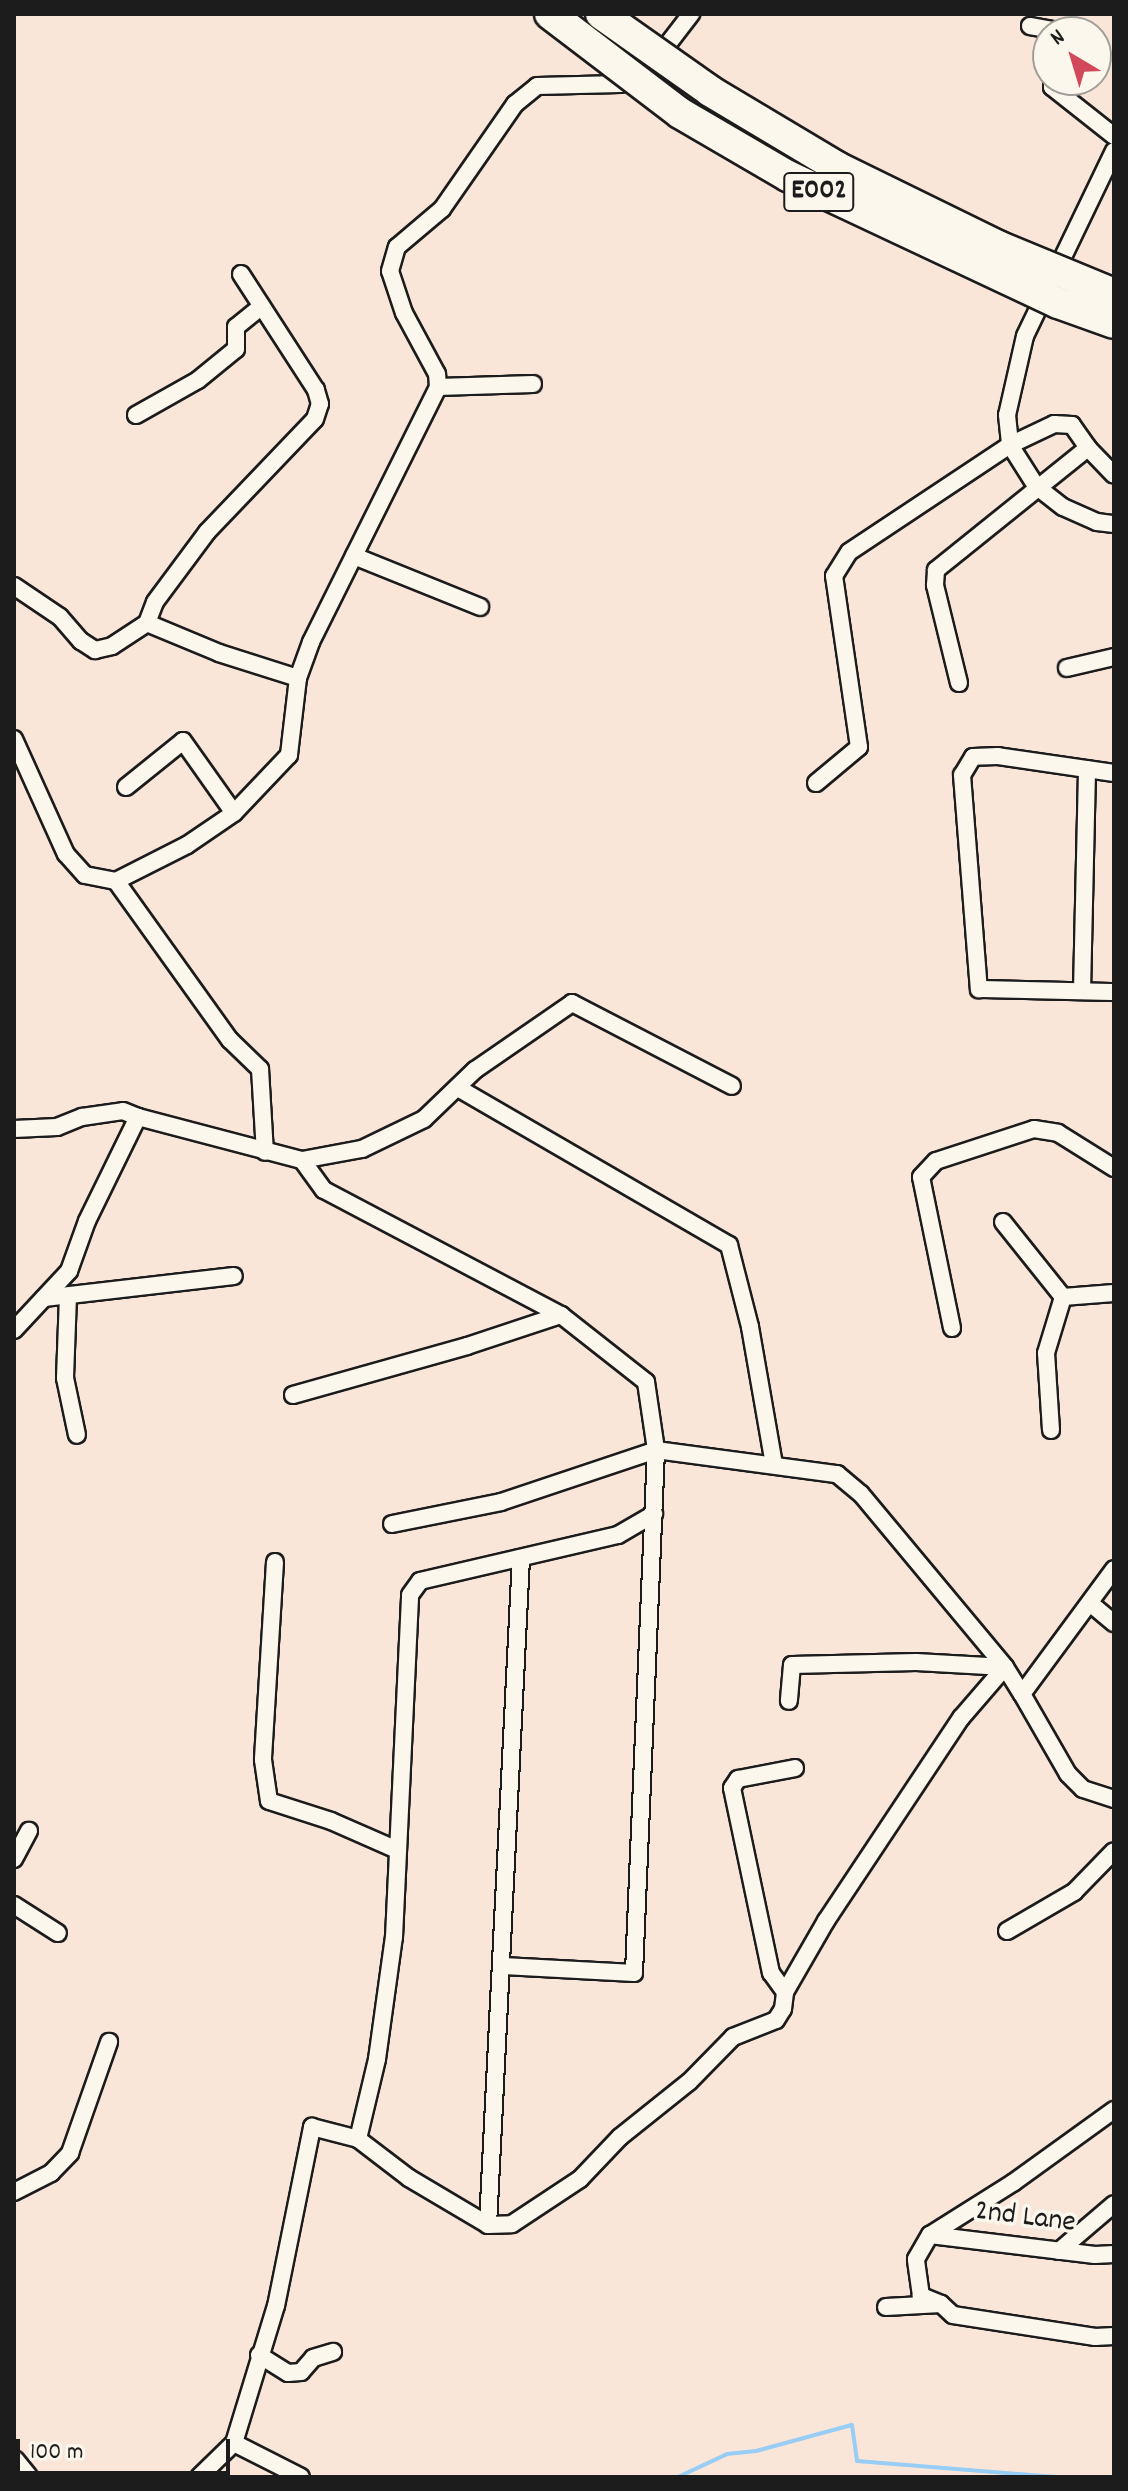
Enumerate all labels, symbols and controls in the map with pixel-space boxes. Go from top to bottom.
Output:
north arrow [1032,16,1112,96]
text: N [1044,23,1072,54]
road number: E002 [783,168,855,216]
street label: 2nd Lane [973,2195,1077,2243]
scale bar [20,2423,234,2473]
text: 100 m [30,2436,83,2470]

